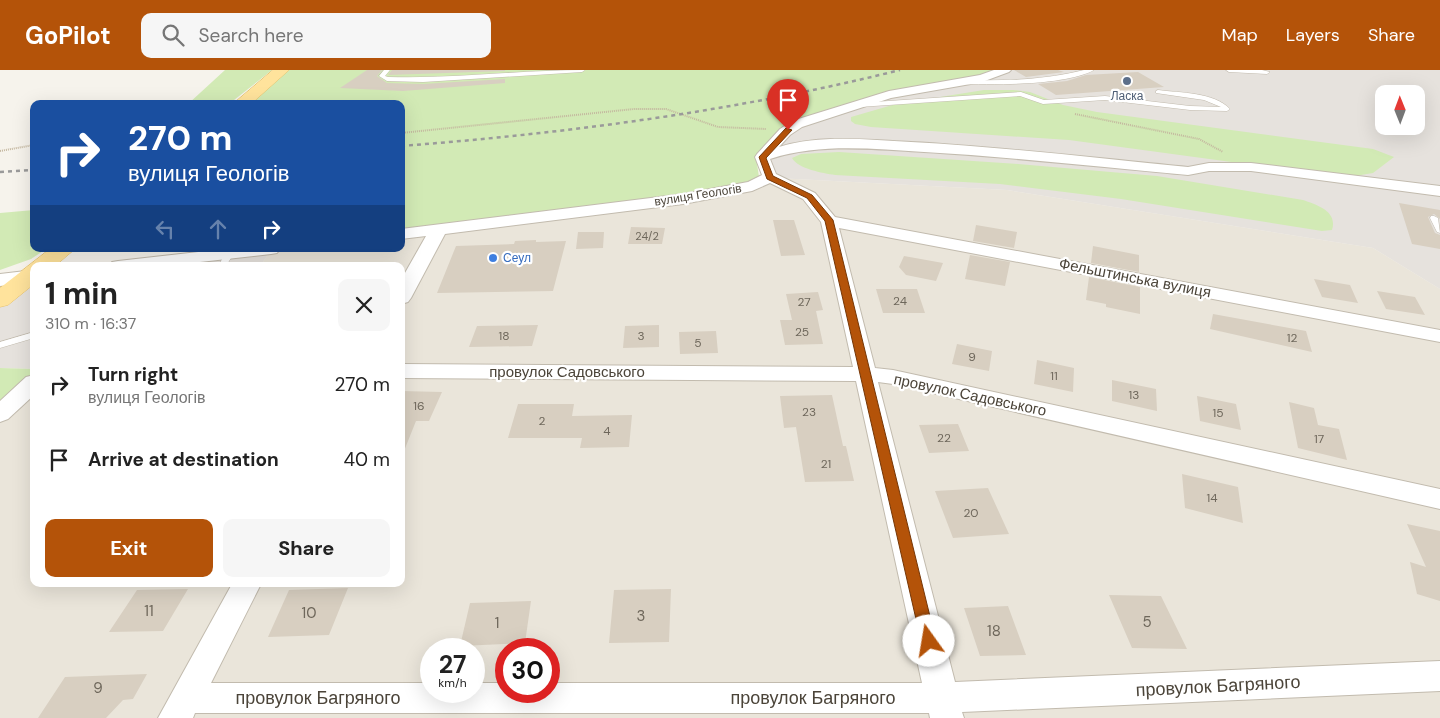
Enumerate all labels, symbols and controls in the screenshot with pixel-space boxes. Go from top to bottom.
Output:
search box [141,13,491,58]
text: GoPilot [25,20,111,51]
icon: search [159,21,187,49]
text: Search here [199,23,303,48]
text: Map [1222,23,1258,47]
text: Layers [1286,23,1340,47]
text: Share [1368,23,1415,47]
marker: Ласка [1121,75,1133,87]
pin [767,79,809,130]
north arrow [1375,85,1425,135]
map controls [1375,85,1425,135]
icon: arrive [774,86,802,114]
place label: Ласка [1111,88,1144,104]
text: 270 m [128,115,232,161]
icon: right [45,120,110,185]
text: вулиця Геологів [128,159,290,188]
street label: вулиця Геологів [653,180,743,210]
icon: left [151,215,179,243]
icon: ahead [204,215,232,243]
icon: right [257,215,285,243]
house number: 24/2 [635,229,659,243]
place label: Сеул [503,250,531,266]
marker: Сеул [487,252,499,264]
street label: Фельштинська вулиця [1057,253,1213,303]
text: 1 min [45,274,118,313]
button: close [338,279,390,331]
house number: 24 [893,293,907,309]
house number: 27 [797,294,811,310]
text: 310 m · 16:37 [45,313,136,334]
house number: 25 [795,324,809,340]
house number: 18 [498,328,510,344]
house number: 3 [637,328,645,344]
house number: 12 [1287,330,1297,346]
house number: 5 [694,335,702,351]
house number: 9 [968,349,976,365]
text: Turn right [88,362,178,387]
street label: провулок Садовського [489,362,645,382]
house number: 11 [1050,368,1058,384]
street label: провулок Садовського [892,369,1048,421]
icon: right [45,371,73,399]
text: 270 m [335,372,390,397]
text: вулиця Геологів [88,387,206,408]
house number: 13 [1129,387,1139,403]
house number: 16 [413,398,425,414]
house number: 23 [802,404,816,420]
house number: 15 [1212,405,1224,421]
house number: 2 [539,413,546,429]
house number: 4 [603,423,611,439]
house number: 22 [937,430,951,446]
house number: 17 [1314,431,1324,447]
icon: arrive [45,446,73,474]
text: Arrive at destination [88,447,279,472]
text: 40 m [343,447,390,472]
house number: 21 [821,456,831,472]
house number: 14 [1206,490,1218,506]
house number: 20 [963,505,979,521]
button: Exit [45,519,213,577]
button: Share [223,519,390,577]
house number: 11 [144,601,154,621]
house number: 10 [302,603,316,623]
house number: 3 [637,606,645,626]
house number: 5 [1142,612,1152,632]
house number: 1 [495,613,499,633]
position arrow [902,614,954,666]
house number: 18 [987,621,1001,641]
speed limit sign: 30 [495,638,560,703]
text: 27 [439,648,466,681]
street label: провулок Багряного [1135,670,1301,702]
text: km/h [438,675,467,691]
house number: 9 [93,678,103,698]
street label: провулок Багряного [236,686,401,710]
street label: провулок Багряного [731,686,896,710]

